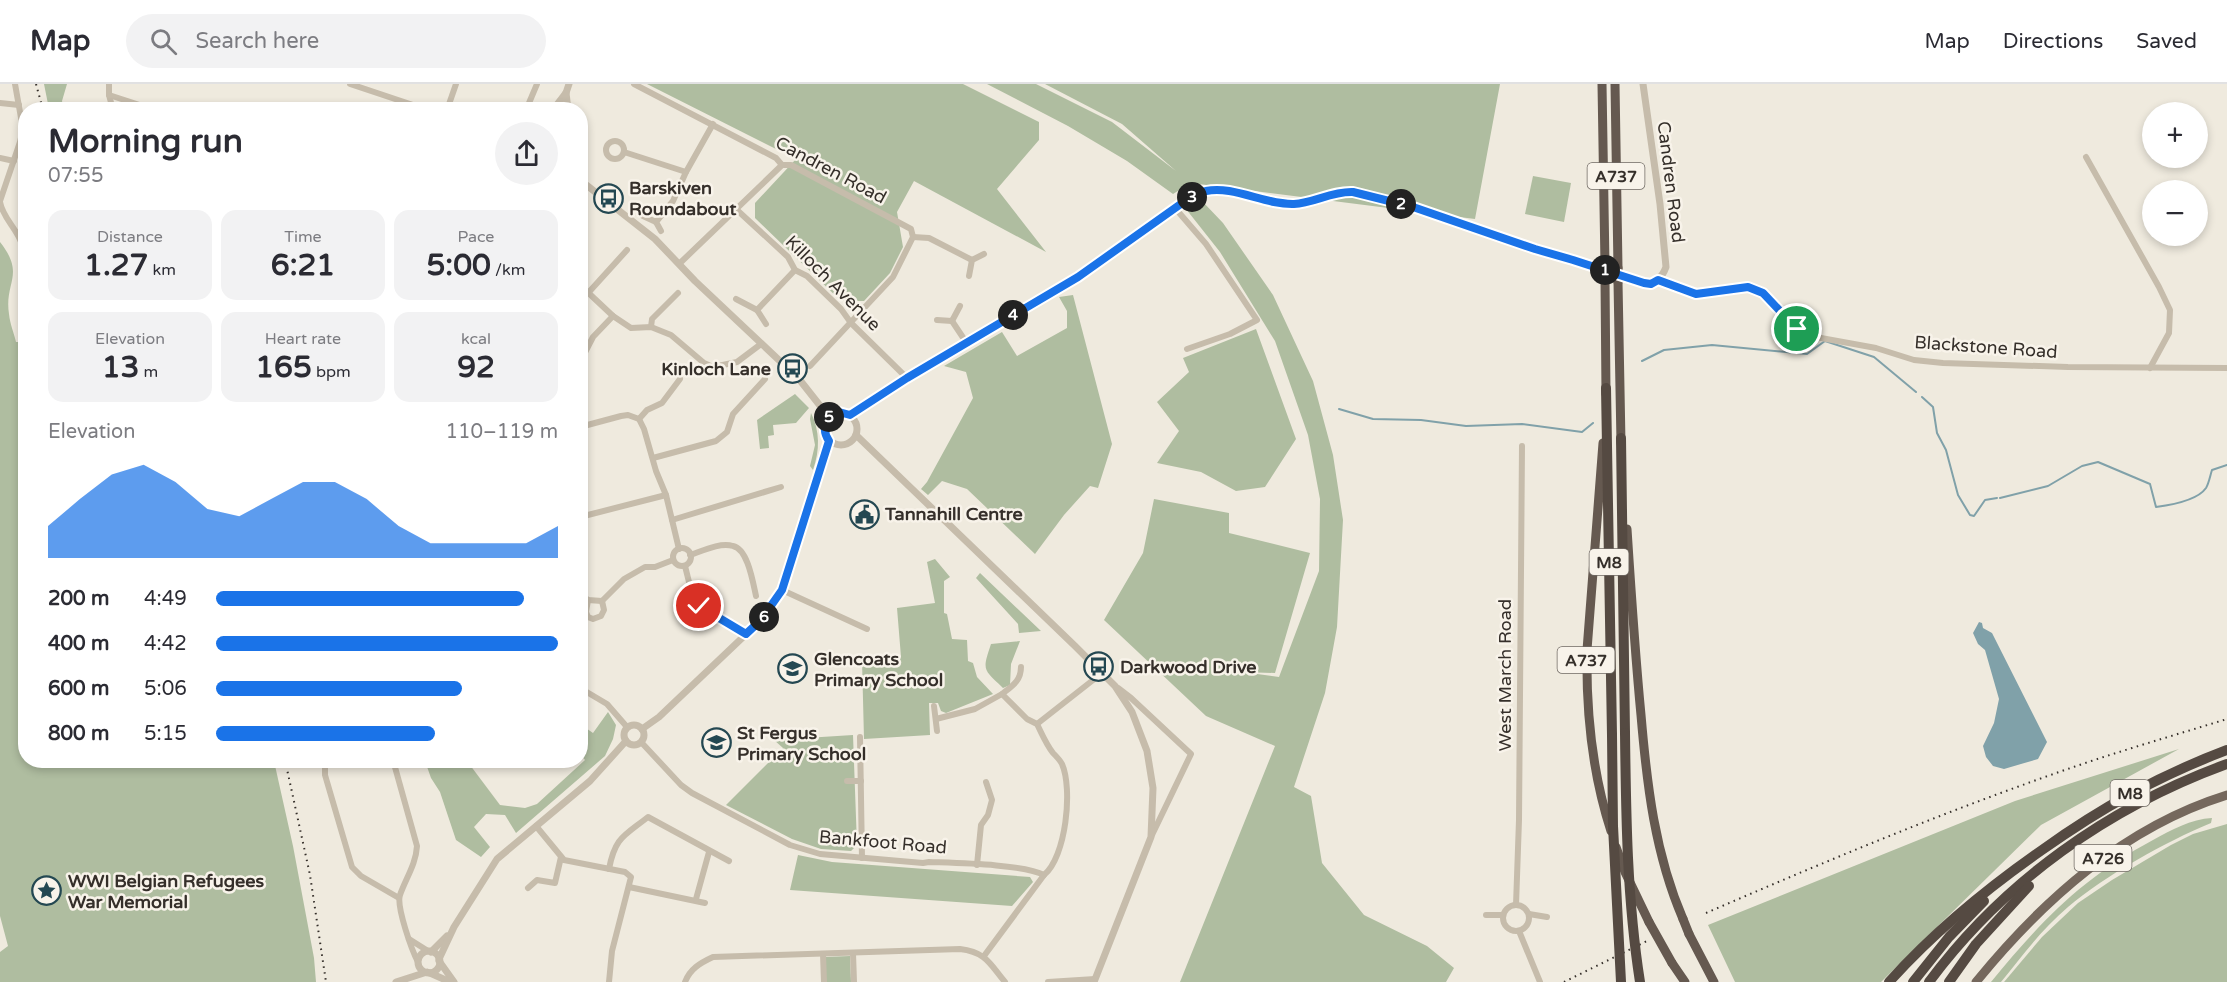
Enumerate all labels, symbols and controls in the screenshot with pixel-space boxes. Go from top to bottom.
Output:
search box [126,14,546,68]
text: Map [30,24,90,58]
icon: search [147,25,180,58]
text: Search here [195,28,319,54]
text: Map [1924,29,1970,54]
text: Directions [2003,29,2103,54]
text: Saved [2136,29,2197,54]
map controls [2142,102,2208,246]
button: + [2142,102,2208,168]
street label: Candren Road [1653,120,1689,244]
text: Morning run [48,122,243,161]
button: share [495,122,558,185]
street label: Candren Road [772,131,890,209]
road number: A737 [1588,163,1644,189]
text: 07:55 [48,164,103,188]
place label: Barskiven Roundabout [629,177,736,220]
button: − [2142,180,2208,246]
bus stop icon: Barskiven Roundabout [592,182,624,214]
pin: 3 [1177,182,1207,212]
text: 3 [1187,187,1197,207]
pin: 2 [1386,189,1416,219]
text: 2 [1396,194,1406,214]
text: Distance [97,227,163,247]
text: Time [284,227,322,247]
text: Pace [458,227,494,247]
street label: Killoch Avenue [781,231,885,335]
text: 1.27 [84,247,148,284]
text: 6:21 [271,247,335,284]
text: 5:00 [427,247,491,284]
pin: 1 [1590,255,1620,285]
text: km [148,260,176,280]
text: /km [491,260,525,280]
text: 1 [1600,260,1610,280]
pin: 4 [998,300,1028,330]
pin [1771,303,1822,354]
text: 4 [1008,305,1018,325]
icon: arrive [1780,312,1813,345]
text: Elevation [95,329,165,349]
text: Heart rate [265,329,341,349]
text: kcal [461,329,491,349]
street label: Blackstone Road [1914,331,2058,363]
text: 13 [102,349,139,386]
text: 165 [255,349,312,386]
text: 92 [457,349,495,386]
bus stop icon: Kinloch Lane [776,353,808,385]
place label: Kinloch Lane [661,358,771,380]
text: m [139,362,158,382]
text: bpm [312,362,351,382]
pin: 5 [814,402,844,432]
text: 5 [824,407,834,427]
text: Elevation [48,420,135,444]
text: 110–119 m [445,420,558,444]
public building icon: Tannahill Centre [848,498,880,530]
place label: Tannahill Centre [884,503,1023,525]
road number: M8 [1590,549,1628,575]
pin [673,580,724,631]
text: 200 m [48,587,109,611]
text: 4:49 [144,587,187,611]
icon: check [682,589,715,622]
street label: West March Road [1494,599,1516,751]
pin: 6 [749,602,779,632]
text: 6 [759,607,769,627]
text: 400 m [48,632,109,656]
text: 4:42 [144,632,187,656]
road number: A737 [1558,647,1614,673]
place label: Glencoats Primary School [814,648,943,691]
bus stop icon: Darkwood Drive [1083,651,1115,683]
school or university icon: Glencoats Primary School [777,653,809,685]
place label: Darkwood Drive [1120,656,1257,678]
text: 600 m [48,677,109,701]
text: 5:06 [144,677,187,701]
text: 800 m [48,722,109,746]
text: 5:15 [144,722,187,746]
place label: St Fergus Primary School [737,722,866,765]
school or university icon: St Fergus Primary School [700,727,732,759]
road number: M8 [2110,780,2150,806]
street label: Bankfoot Road [818,825,948,859]
road number: A726 [2074,845,2132,871]
place label: WWI Belgian Refugees War Memorial [68,870,264,913]
place icon: WWI Belgian Refugees War Memorial [31,875,63,907]

